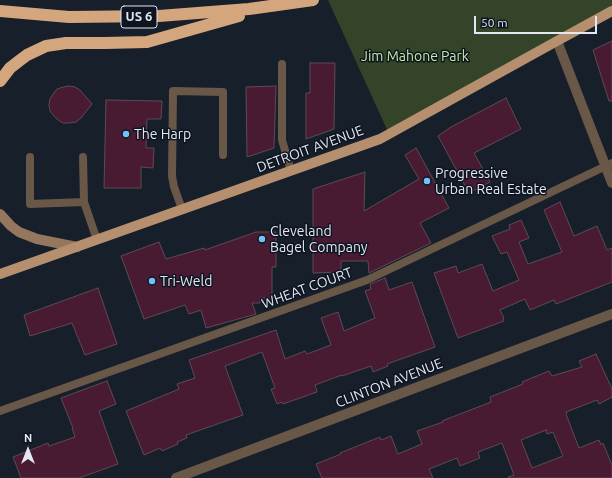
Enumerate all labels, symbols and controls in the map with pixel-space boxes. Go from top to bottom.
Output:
road number: US 6 [121,6,157,28]
scale bar [476,8,599,34]
text: 50 m [481,16,508,29]
park label: Jim Mahone Park [361,48,469,64]
street label: DETROIT AVENUE [254,122,366,176]
place label: The Harp [134,126,191,142]
marker: The Harp [121,129,131,139]
place label: Progressive Urban Real Estate [435,165,547,198]
marker: Progressive Urban Real Estate [422,176,432,186]
place label: Cleveland Bagel Company [270,223,368,256]
marker: Cleveland Bagel Company [257,234,267,244]
street label: WHEAT COURT [259,264,355,312]
place label: Tri-Weld [160,273,212,289]
marker: Tri-Weld [147,276,157,286]
street label: CLINTON AVENUE [333,355,445,411]
north arrow [8,430,48,470]
text: N [24,432,32,444]

